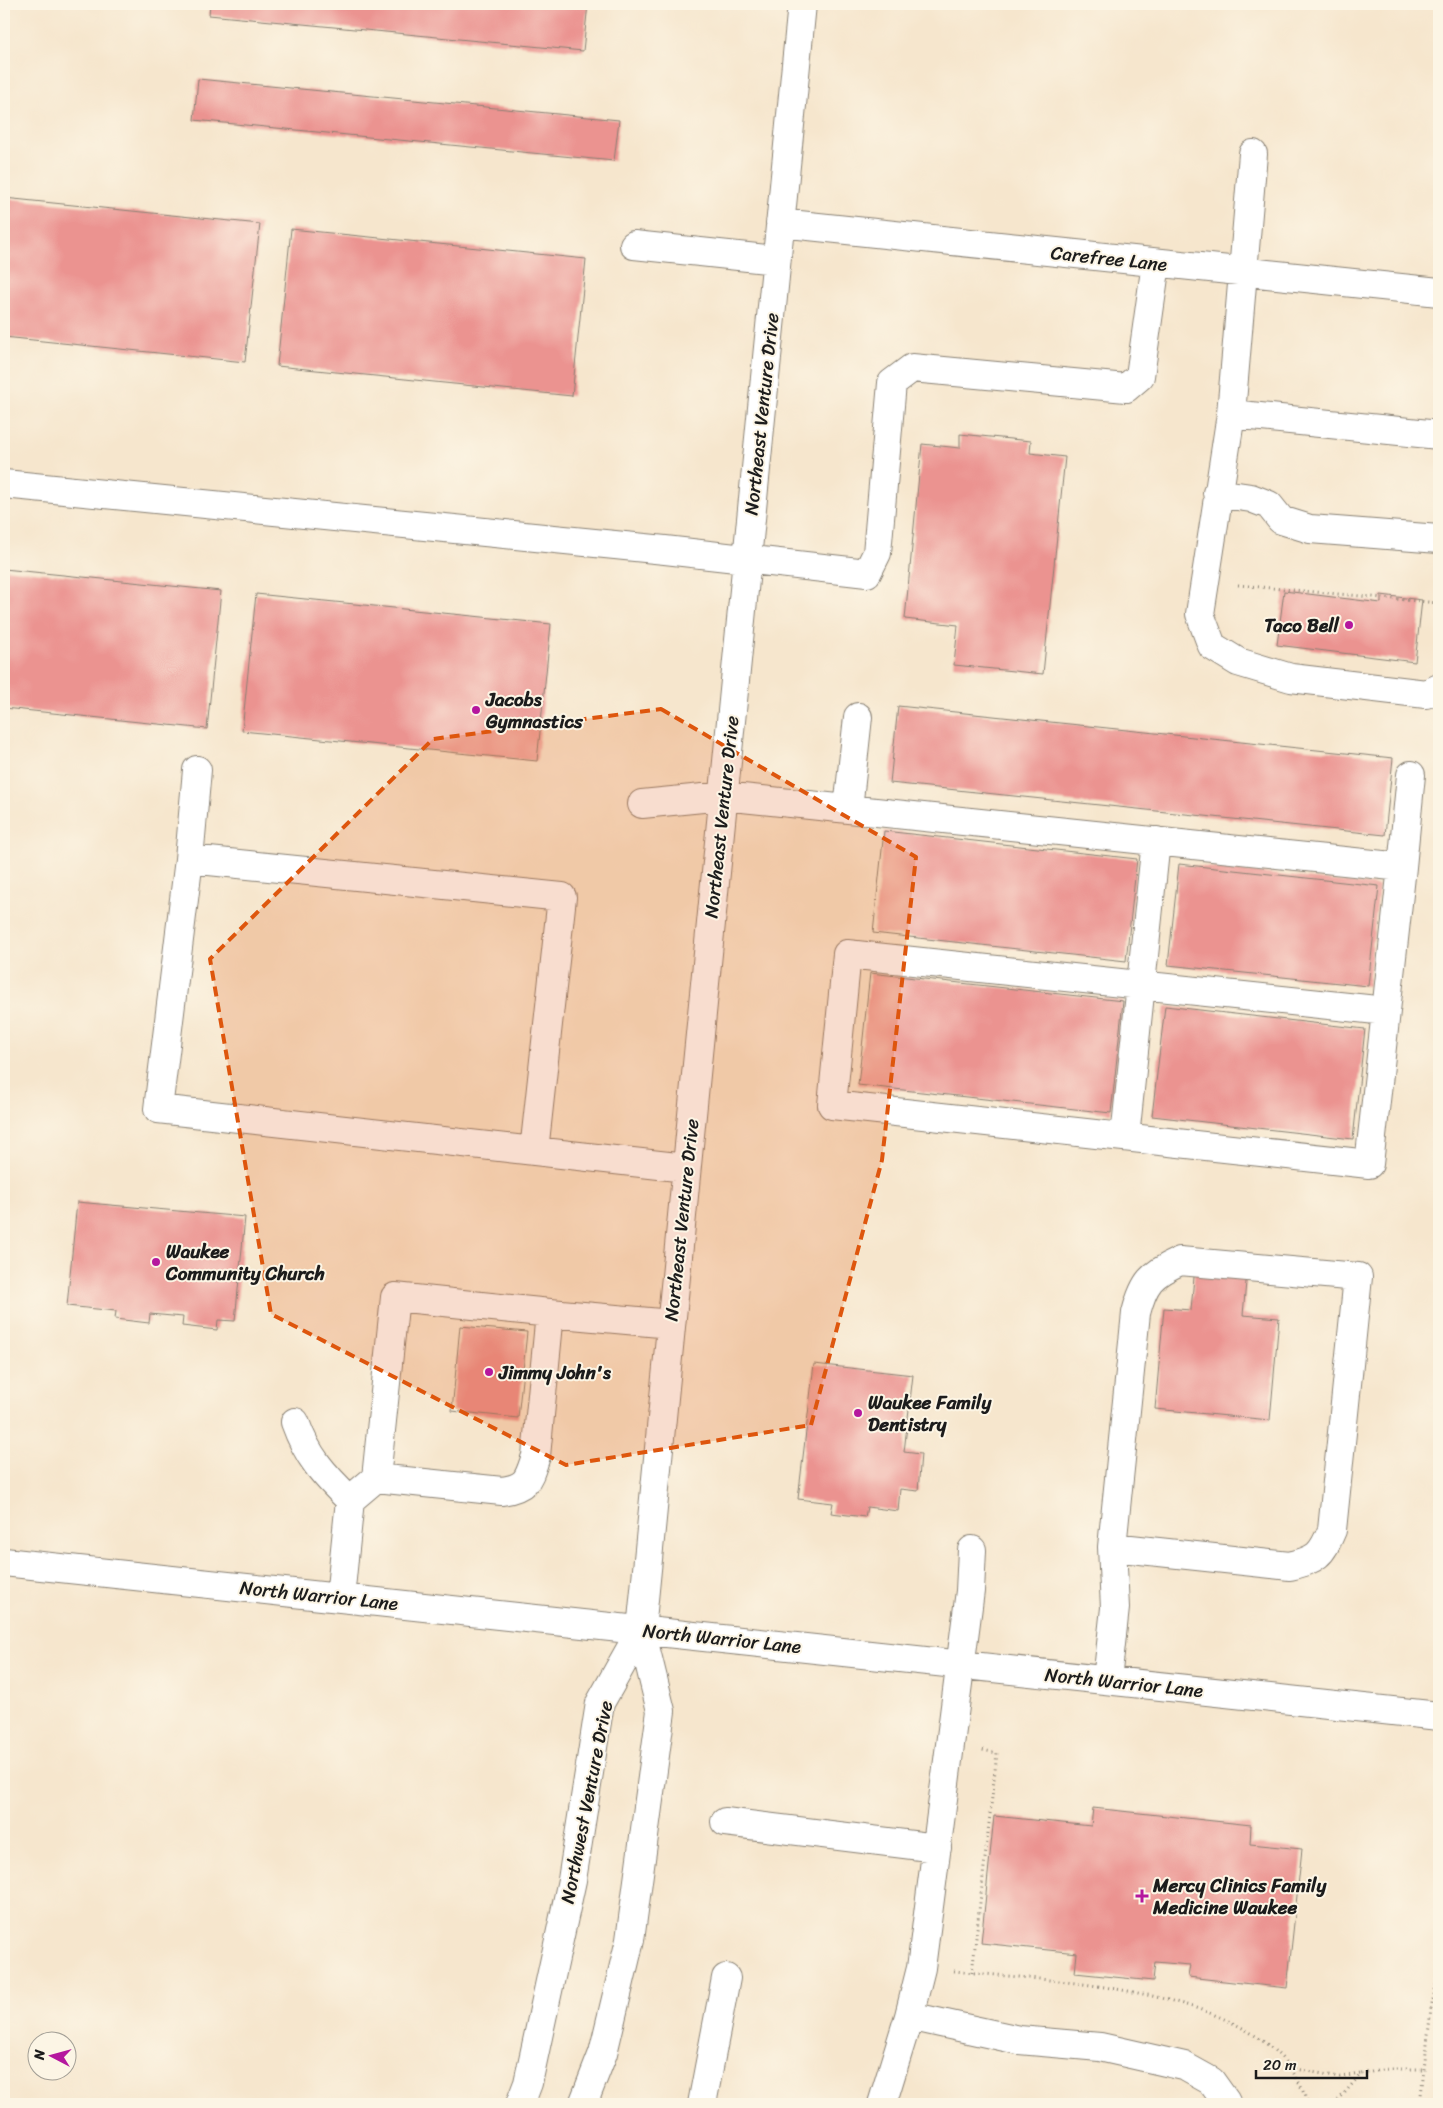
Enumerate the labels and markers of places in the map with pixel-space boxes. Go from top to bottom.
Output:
place label: Taco Bell [1264,609,1340,642]
marker: Taco Bell [1343,619,1355,631]
place label: Jacobs Gymnastics [485,683,584,738]
marker: Jacobs Gymnastics [470,704,482,716]
place label: Waukee Community Church [165,1235,325,1290]
marker: Waukee Community Church [150,1256,162,1268]
place label: Jimmy John's [498,1356,612,1389]
marker: Jimmy John's [483,1366,495,1378]
place label: Waukee Family Dentistry [868,1386,992,1441]
marker: Waukee Family Dentistry [852,1407,864,1419]
place label: Mercy Clinics Family Medicine Waukee [1152,1869,1328,1924]
marker: Mercy Clinics Family Medicine Waukee [1135,1889,1149,1903]

